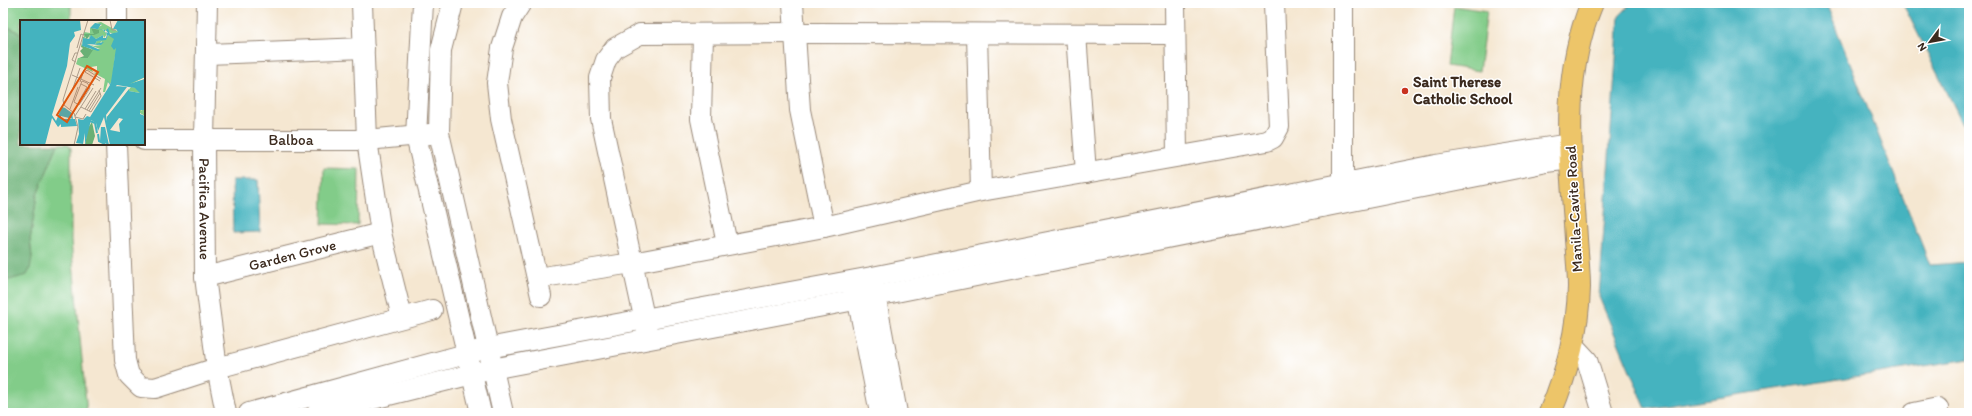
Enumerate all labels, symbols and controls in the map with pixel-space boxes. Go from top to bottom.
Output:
inset map [20,20,145,145]
north arrow [1910,22,1950,62]
text: N [1914,40,1929,54]
place label: Saint Therese Catholic School [1413,73,1513,108]
marker: Saint Therese Catholic School [1400,86,1410,96]
street label: Balboa [268,131,314,149]
street label: Manila-Cavite Road [1562,145,1586,273]
street label: Pacifica Avenue [195,158,214,260]
street label: Garden Grove [247,236,338,275]

